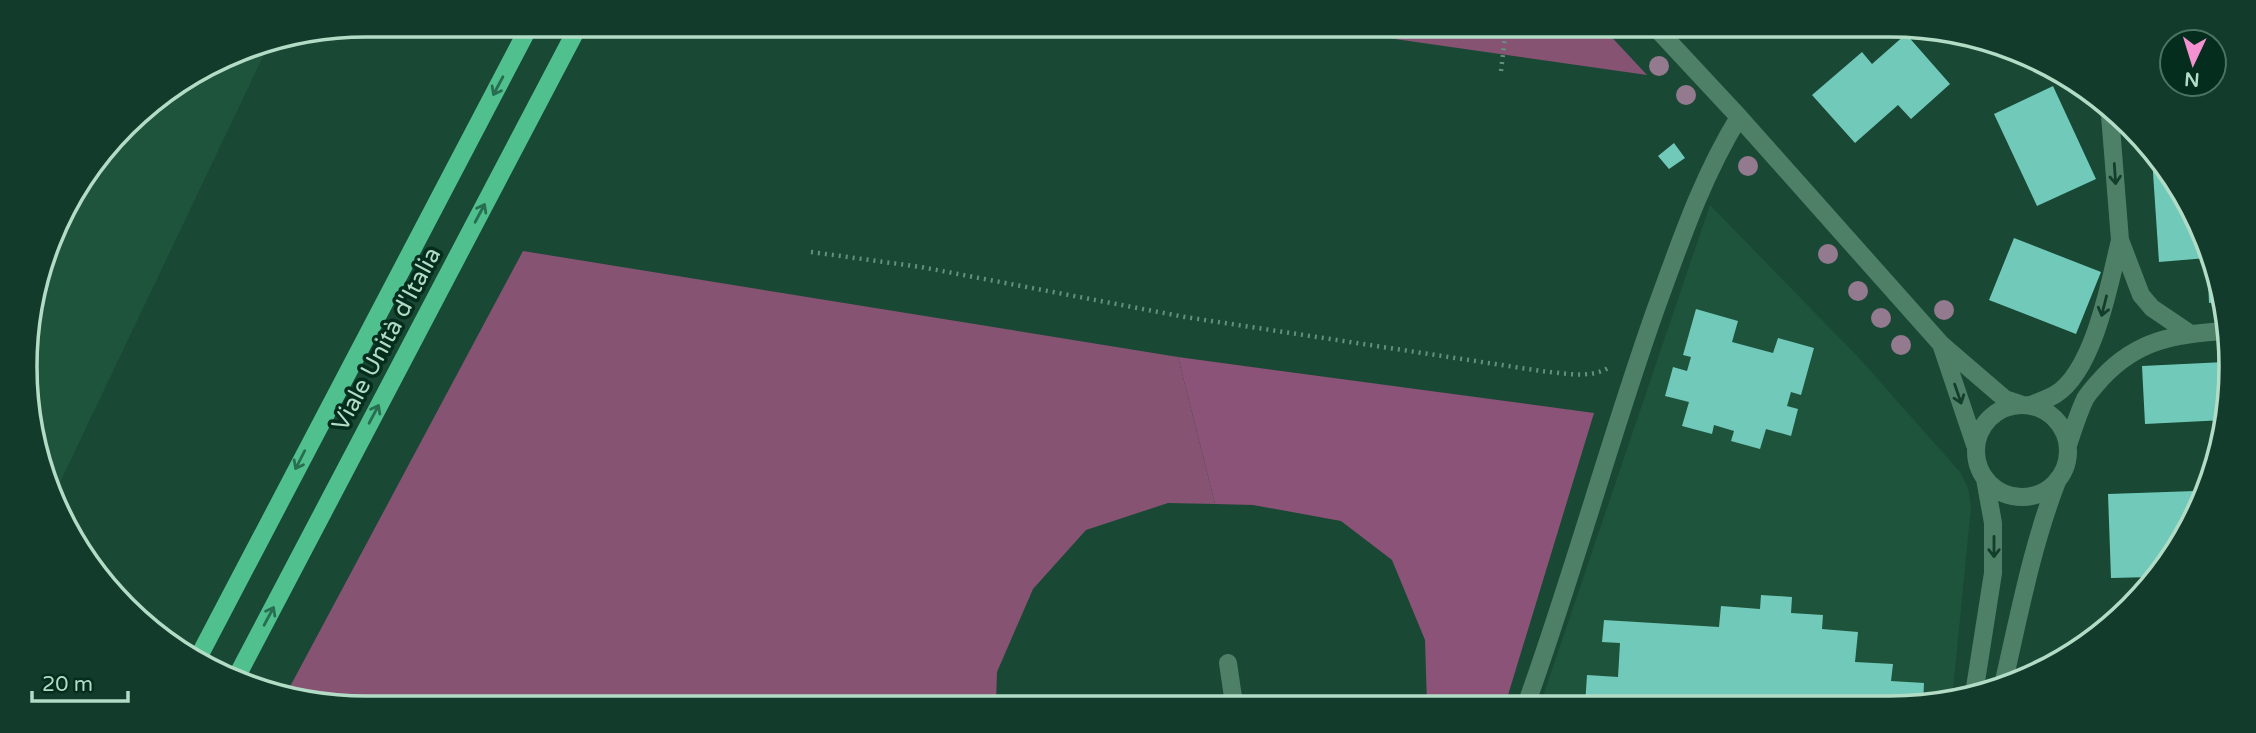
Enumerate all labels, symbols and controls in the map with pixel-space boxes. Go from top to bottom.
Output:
north arrow [2158,28,2228,98]
text: N [2184,67,2200,90]
one-way arrow [491,75,505,95]
one-way arrow [2109,162,2122,185]
one-way arrow [474,203,488,224]
street label: Viale Unità d'Italia [326,242,447,436]
one-way arrow [2096,295,2109,317]
one-way arrow [1953,383,1966,405]
one-way arrow [368,404,382,425]
one-way arrow [293,449,307,470]
one-way arrow [1987,535,2001,558]
one-way arrow [262,606,276,626]
scale bar [32,660,128,704]
text: 20 m [42,672,93,697]

